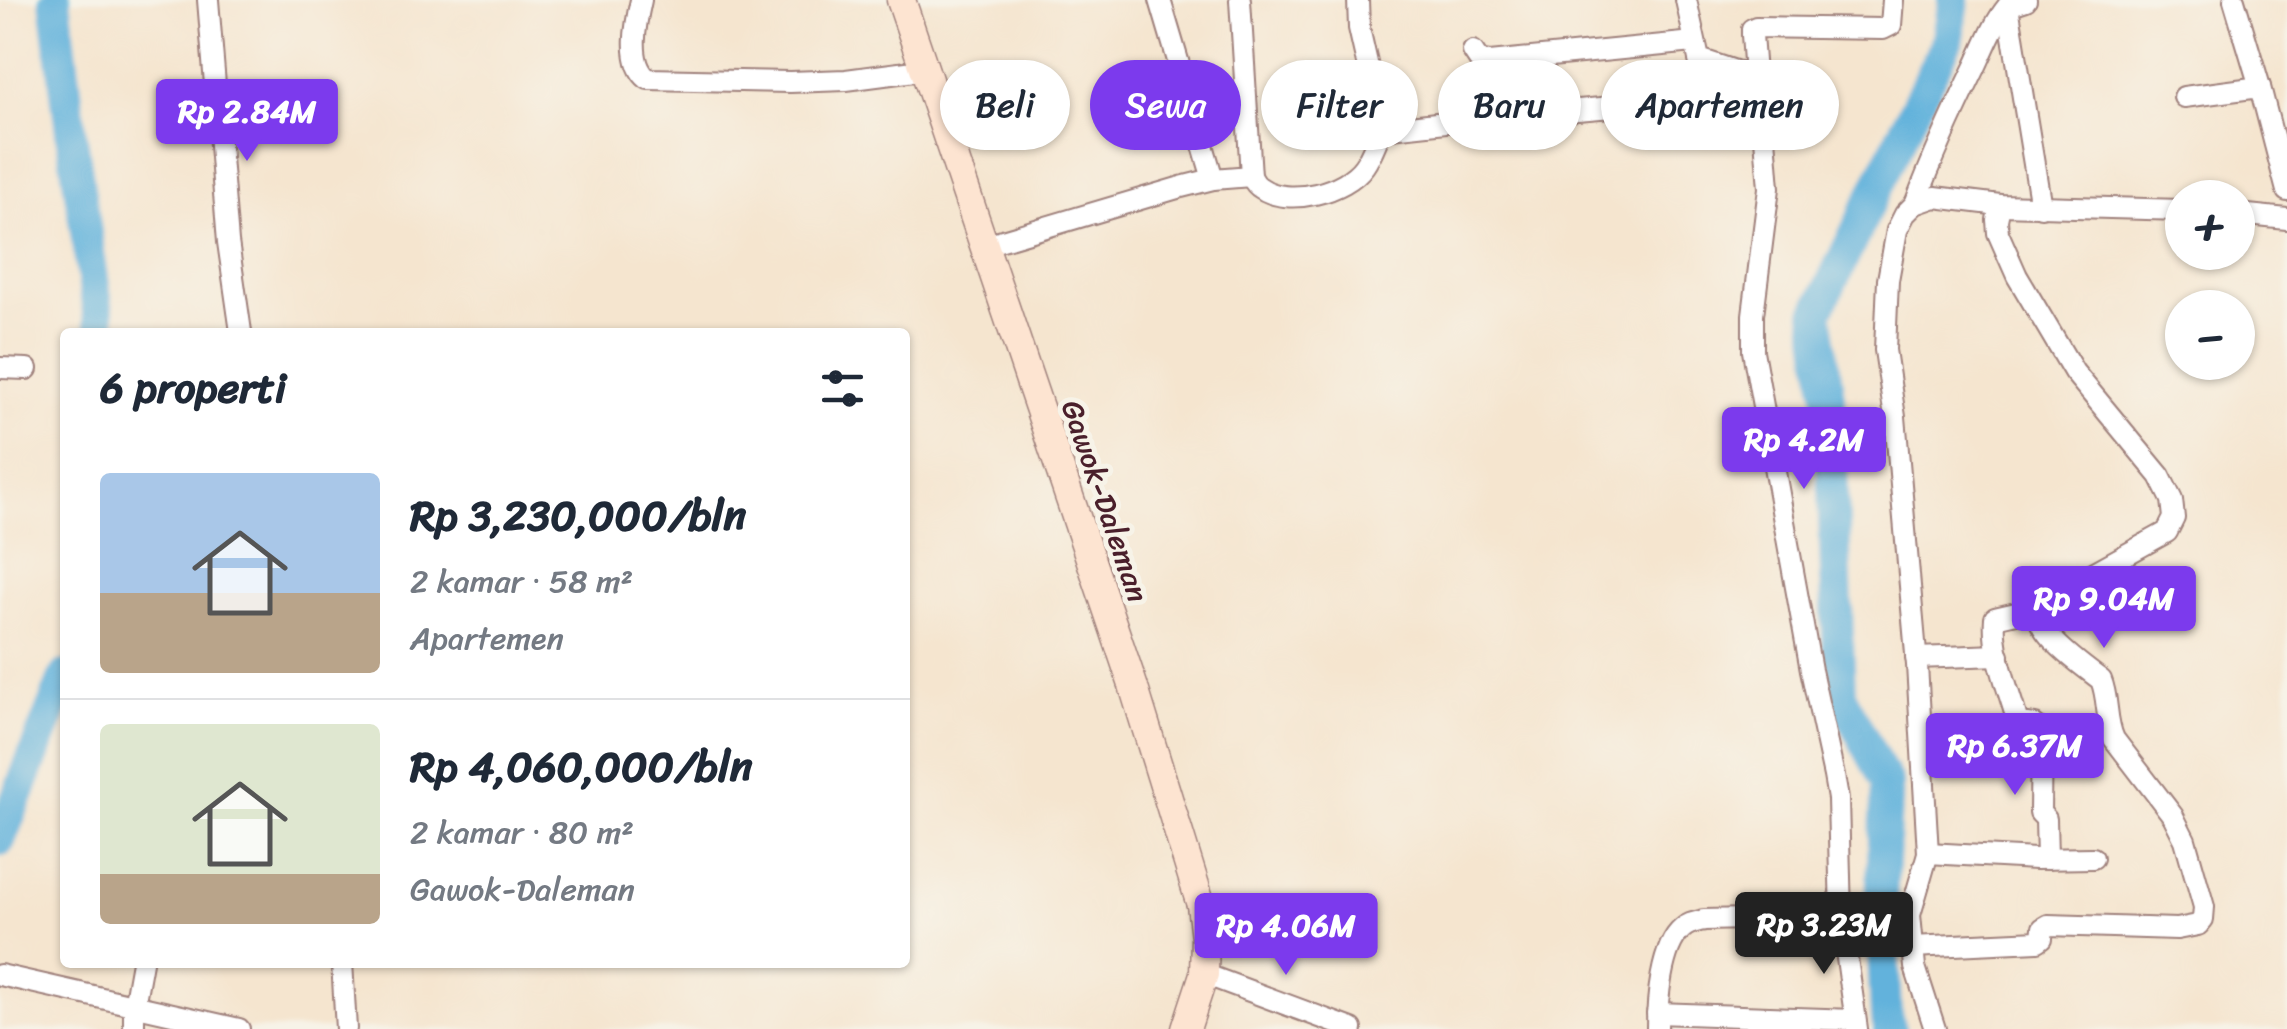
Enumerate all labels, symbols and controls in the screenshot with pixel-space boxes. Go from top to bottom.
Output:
chip: Beli [940,60,1070,150]
chip: Sewa [1090,60,1241,150]
chip: Filter [1261,60,1418,150]
chip: Baru [1438,60,1581,150]
chip: Apartemen [1601,60,1839,150]
pin: Rp 2.84M [144,79,350,164]
text: Rp 2.84M [178,83,316,140]
map controls [2165,180,2255,380]
button: + [2165,180,2255,270]
button: − [2165,290,2255,380]
text: 6 properti [100,351,286,425]
icon: filters [815,361,870,416]
street label: Gawok-Daleman [1045,393,1165,609]
pin: Rp 4.2M [1712,407,1896,492]
text: Rp 4.2M [1744,411,1864,468]
text: Rp 3,230,000/bln [410,479,746,553]
icon: home [180,513,300,633]
text: 2 kamar · 58 m² [410,553,633,610]
pin: Rp 9.04M [2001,566,2207,651]
text: Rp 9.04M [2034,570,2174,627]
text: Apartemen [410,610,564,667]
pin: Rp 6.37M [1912,713,2118,798]
text: Rp 6.37M [1948,717,2082,774]
text: Rp 4,060,000/bln [410,730,753,804]
icon: home [180,764,300,884]
text: 2 kamar · 80 m² [410,804,634,861]
text: Gawok-Daleman [410,861,635,918]
pin: Rp 3.23M [1721,892,1927,977]
pin: Rp 4.06M [1183,893,1389,978]
text: Rp 3.23M [1757,896,1891,953]
text: Rp 4.06M [1217,897,1355,954]

